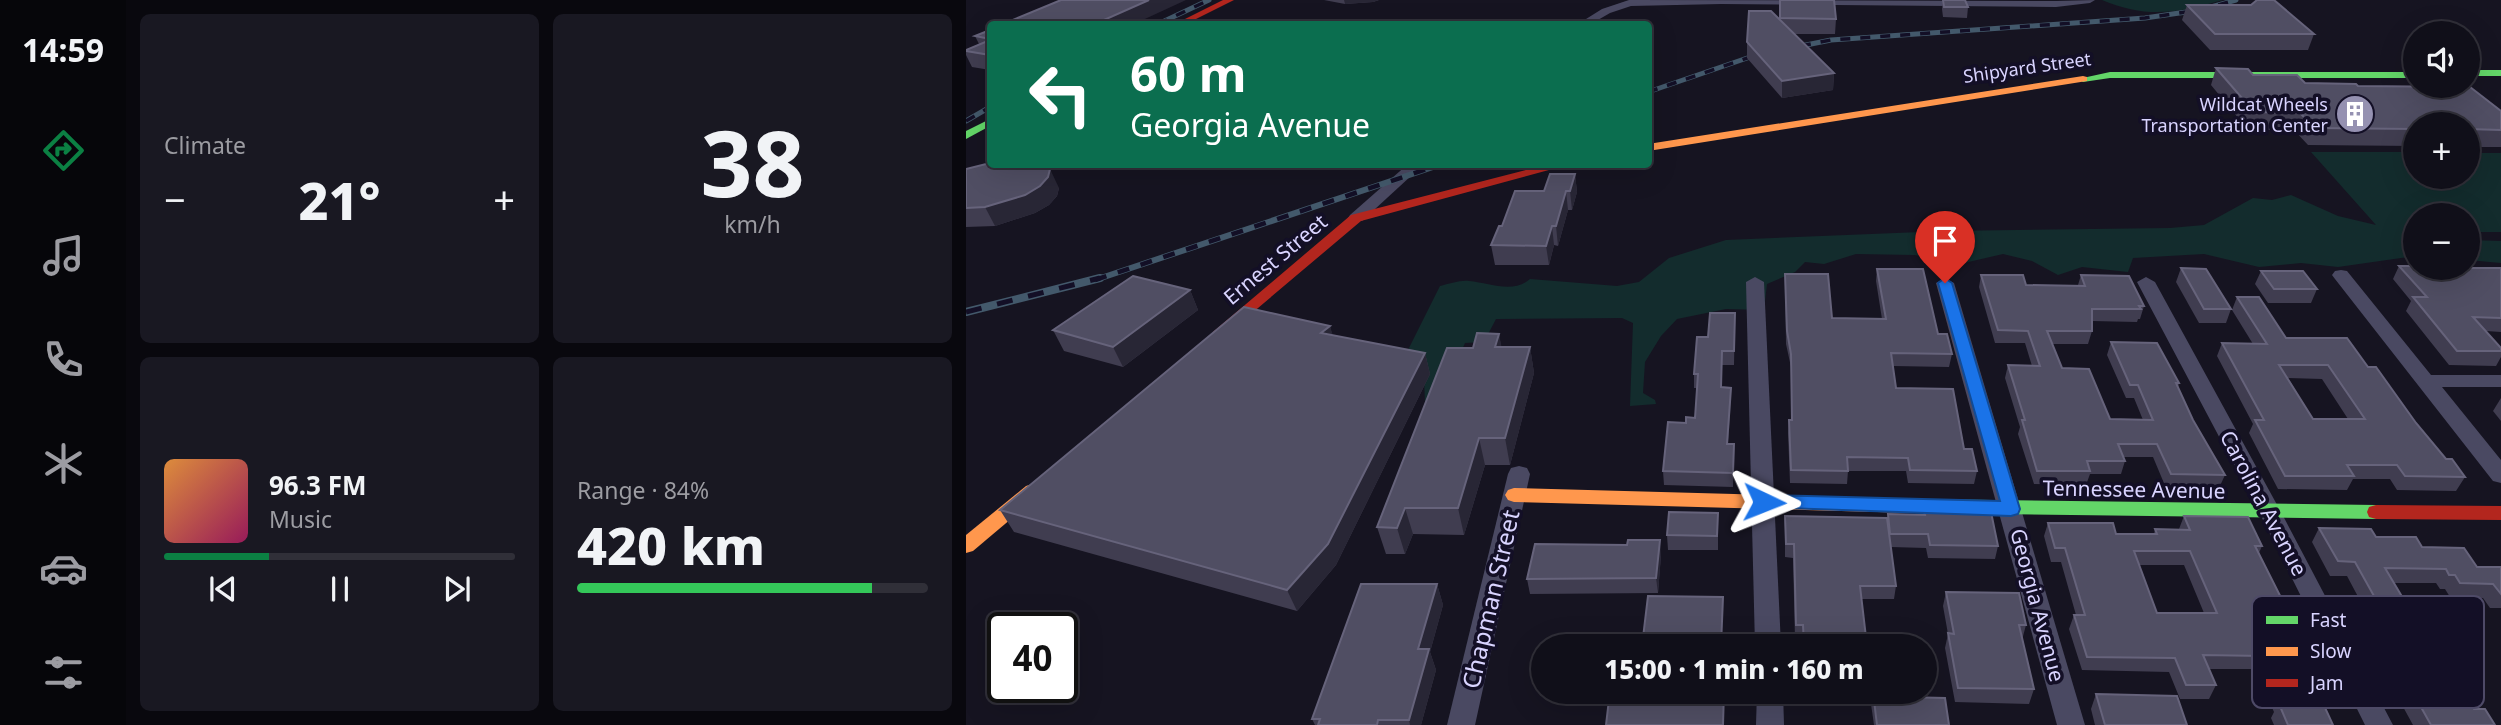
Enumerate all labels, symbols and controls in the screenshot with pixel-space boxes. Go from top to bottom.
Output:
map controls [2403,21,2480,280]
button: sound [2403,21,2480,98]
text: 14:59 [22,28,104,71]
text: 60 m [1130,40,1247,106]
street label: Shipyard Street [1962,46,2093,88]
icon: left [1015,49,1106,140]
place label: Wildcat Wheels Transportation Center [2141,92,2329,137]
building icon: Wildcat Wheels Transportation Center [2334,93,2376,135]
text: 38 [700,100,805,224]
text: Georgia Avenue [1130,103,1370,146]
button: + [2403,112,2480,189]
icon: directions [39,126,88,175]
text: Climate [164,129,246,161]
text: 21° [298,164,381,235]
text: − [164,173,186,225]
text: + [493,173,515,225]
button: − [2403,203,2480,280]
street label: Ernest Street [1217,207,1333,311]
text: km/h [724,208,781,240]
pin [1915,211,1975,283]
icon: arrive [1926,222,1964,260]
icon: music [39,231,88,280]
icon: phone [39,335,88,384]
street label: Carolina Avenue [2214,425,2314,581]
icon: climate [39,439,88,488]
position arrow [1727,465,1801,539]
text: 96.3 FM [269,467,366,503]
street label: Tennessee Avenue [2042,473,2226,505]
text: Range · 84% [577,474,709,506]
text: Music [269,503,332,535]
street label: Chapman Street [1453,506,1527,691]
text: 420 km [577,509,765,580]
street label: Georgia Avenue [2004,525,2072,685]
icon: car [39,544,88,593]
icon: previous [204,570,242,608]
icon: pause [321,570,359,608]
icon: next [438,570,476,608]
legend [2252,596,2484,708]
text: Fast [2310,607,2347,633]
speed limit sign: 40 [987,612,1078,703]
text: Slow [2310,638,2351,664]
icon: filters [39,648,88,697]
text: 15:00 · 1 min · 160 m [1604,651,1864,687]
text: Jam [2308,670,2344,696]

